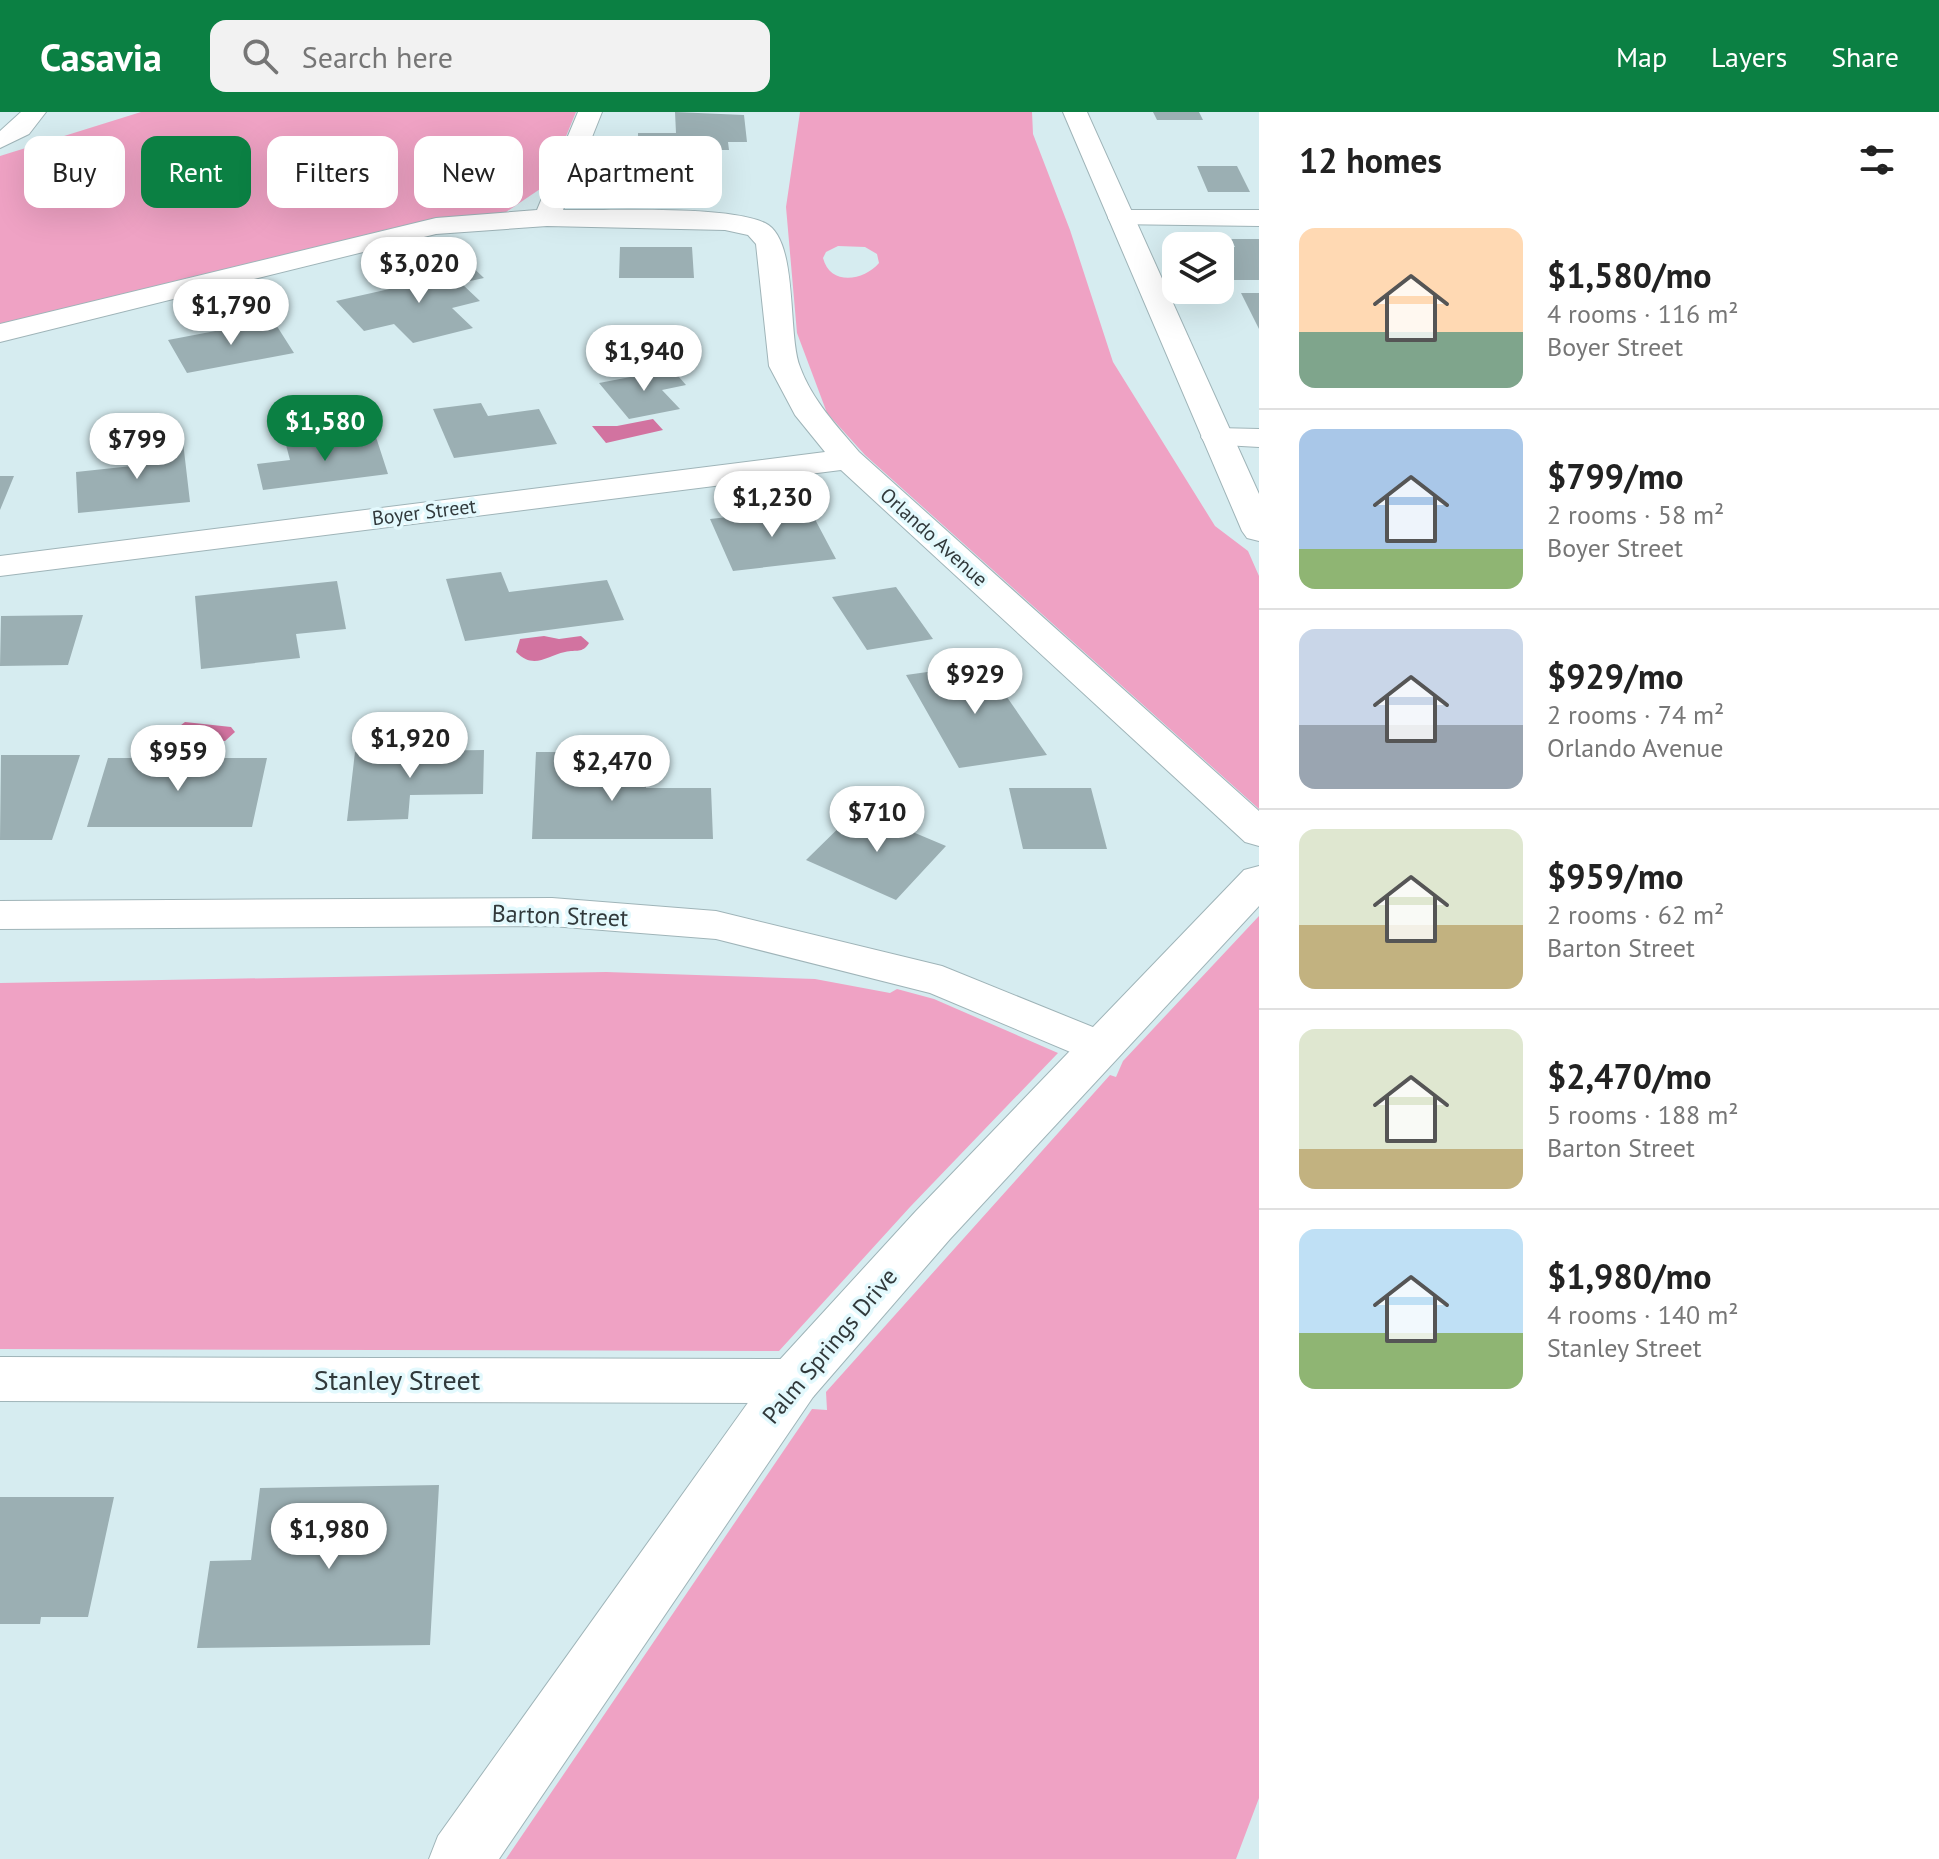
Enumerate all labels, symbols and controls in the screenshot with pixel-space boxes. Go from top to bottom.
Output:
search box [210,20,770,92]
text: Casavia [40,32,162,81]
icon: search [238,34,282,78]
text: Search here [302,37,453,76]
text: Map [1616,38,1667,75]
text: Layers [1711,38,1787,75]
text: Share [1831,38,1899,75]
chip: Buy [24,136,125,208]
chip: Rent [141,136,251,208]
chip: Filters [267,136,398,208]
chip: New [414,136,523,208]
chip: Apartment [539,136,722,208]
text: 12 homes [1299,138,1442,182]
icon: filters [1855,138,1899,182]
map controls [1162,232,1234,304]
button: layers [1162,232,1234,304]
pin: $3,020 [354,237,484,305]
text: $3,020 [379,246,459,279]
text: $1,580/mo [1547,253,1711,297]
icon: home [1363,260,1459,356]
pin: $1,790 [166,279,296,347]
text: $1,790 [191,288,271,321]
text: 4 rooms · 116 m² [1547,297,1739,330]
pin: $1,940 [579,325,709,393]
text: Boyer Street [1547,330,1683,363]
text: $1,940 [604,334,684,367]
pin: $1,580 [260,395,390,463]
text: $1,580 [285,404,365,437]
pin: $799 [90,413,184,481]
text: $799 [108,422,166,455]
text: $799/mo [1547,454,1684,498]
icon: home [1363,461,1459,557]
pin: $1,230 [707,471,837,539]
text: $1,230 [732,480,812,513]
street label: Orlando Avenue [875,482,993,592]
street label: Boyer Street [370,493,478,531]
text: 2 rooms · 58 m² [1547,498,1724,531]
text: Boyer Street [1547,531,1683,564]
pin: $929 [928,648,1022,716]
text: $929/mo [1547,654,1684,698]
text: $929 [946,657,1004,690]
icon: home [1363,661,1459,757]
text: 2 rooms · 74 m² [1547,698,1724,731]
pin: $1,920 [345,712,475,780]
text: $1,920 [370,721,450,754]
pin: $959 [131,725,225,793]
text: Orlando Avenue [1547,731,1724,764]
text: $959 [149,734,207,767]
pin: $2,470 [547,735,677,803]
text: $2,470 [572,744,652,777]
pin: $710 [830,786,924,854]
text: $710 [848,795,906,828]
text: $959/mo [1547,854,1684,898]
icon: home [1363,861,1459,957]
street label: Barton Street [491,898,629,933]
text: 2 rooms · 62 m² [1547,898,1724,931]
text: Barton Street [1547,931,1695,964]
text: $2,470/mo [1547,1054,1711,1098]
icon: home [1363,1061,1459,1157]
text: 5 rooms · 188 m² [1547,1098,1739,1131]
text: Barton Street [1547,1131,1695,1164]
text: $1,980/mo [1547,1254,1711,1298]
street label: Palm Springs Drive [755,1261,904,1430]
icon: home [1363,1261,1459,1357]
text: 4 rooms · 140 m² [1547,1298,1739,1331]
text: Stanley Street [1547,1331,1702,1364]
street label: Stanley Street [314,1361,481,1398]
pin: $1,980 [264,1503,394,1571]
text: $1,980 [289,1512,369,1545]

